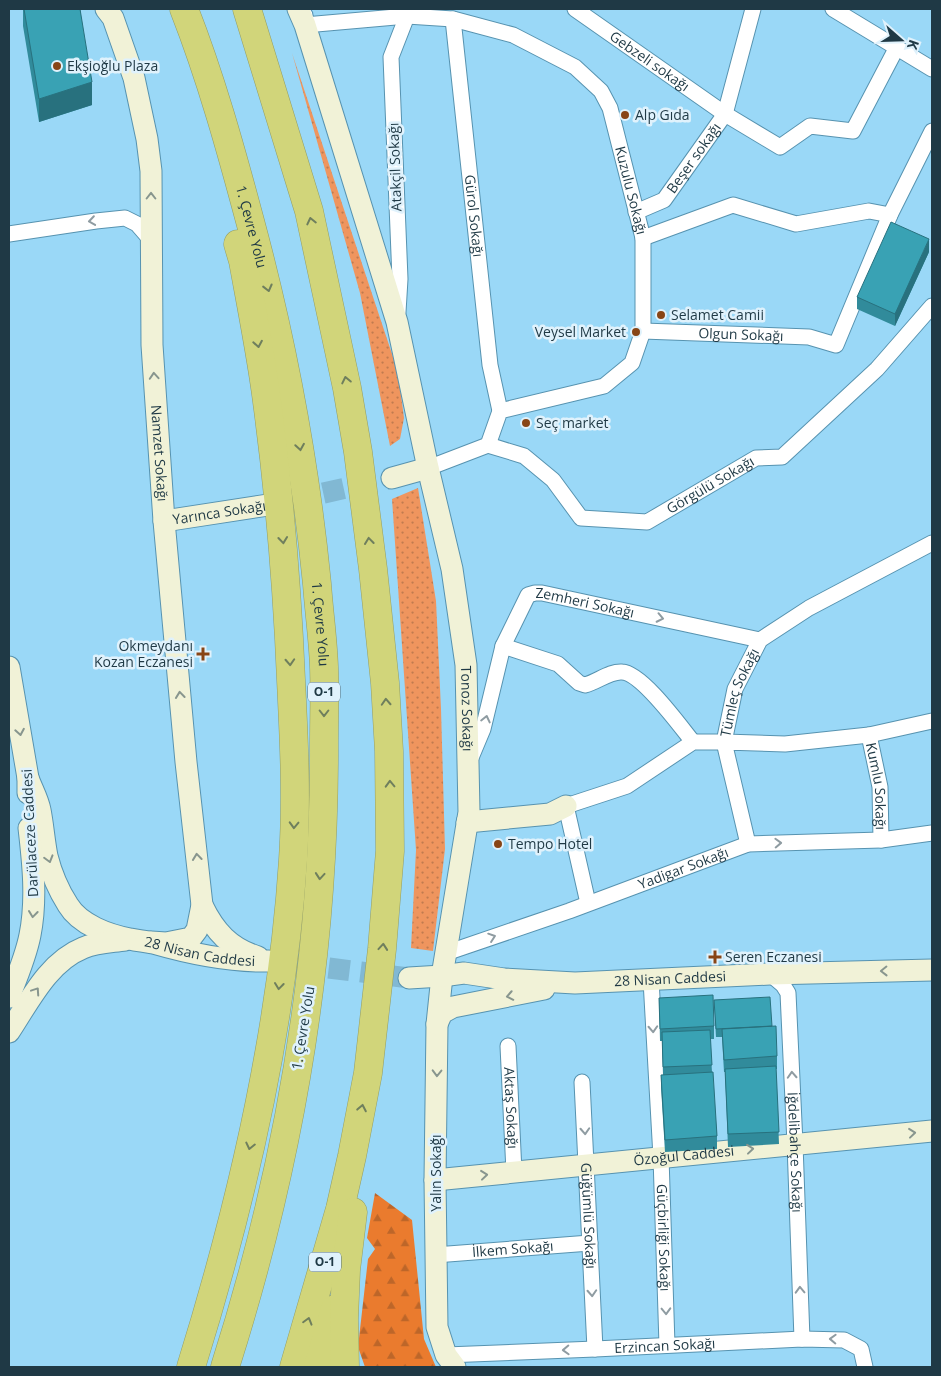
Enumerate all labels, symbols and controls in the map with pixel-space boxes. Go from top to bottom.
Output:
north arrow [876,15,926,65]
street label: Gebzeli sokağı [606,26,693,95]
text: K [903,37,924,53]
place label: Ekşioğlu Plaza [67,56,158,75]
marker: Ekşioğlu Plaza [51,60,63,72]
place label: Alp Gıda [635,105,690,124]
marker: Alp Gıda [619,109,631,121]
street label: Beşer sokağı [662,119,725,197]
street label: Atakçil Sokağı [383,122,406,212]
street label: Kuzulu Sokağı [611,144,652,236]
street label: Gürol Sokağı [461,174,488,258]
street label: 1. Çevre Yolu [232,183,272,270]
one-way arrow [145,192,156,200]
one-way arrow [88,216,96,226]
one-way arrow [306,217,317,226]
one-way arrow [262,283,273,292]
place label: Selamet Camii [671,305,764,324]
marker: Selamet Camii [655,309,667,321]
place label: Veysel Market [535,322,626,341]
street label: Olgun Sokağı [698,323,784,345]
marker: Veysel Market [630,326,642,338]
one-way arrow [252,340,262,349]
one-way arrow [149,372,160,380]
one-way arrow [341,375,351,384]
street label: Namzet Sokağı [147,404,173,502]
place label: Seç market [536,413,609,432]
marker: Seç market [520,417,532,429]
one-way arrow [294,443,304,451]
street label: Görgülü Sokağı [663,451,757,518]
street label: Yarınca Sokağı [171,496,267,529]
one-way arrow [277,536,288,544]
one-way arrow [365,536,375,545]
street label: 1. Çevre Yolu [308,581,334,667]
street label: Zemheri Sokağı [536,583,636,622]
one-way arrow [656,612,665,623]
place label: Okmeydanı Kozan Eczanesi [94,636,193,671]
street label: Tümleç Sokağı [715,645,763,739]
marker: Okmeydanı Kozan Eczanesi [197,648,209,660]
one-way arrow [285,658,295,666]
street label: Tonoz Sokağı [457,665,478,752]
road number: O-1 [308,682,340,702]
one-way arrow [175,691,186,699]
one-way arrow [380,698,391,706]
one-way arrow [319,710,329,717]
one-way arrow [480,715,491,724]
one-way arrow [15,728,25,737]
street label: Kumlu Sokağı [862,741,891,830]
street label: Darülaceze Caddesi [17,769,42,897]
one-way arrow [384,780,395,788]
one-way arrow [289,821,300,829]
place label: Tempo Hotel [508,834,592,853]
marker: Tempo Hotel [492,838,504,850]
one-way arrow [775,838,783,848]
street label: Yadigar Sokağı [635,842,731,893]
one-way arrow [192,852,203,860]
one-way arrow [43,854,53,862]
one-way arrow [314,872,325,880]
one-way arrow [28,910,39,918]
street label: 28 Nisan Caddesi [143,932,255,970]
one-way arrow [488,933,496,943]
one-way arrow [377,942,388,950]
place label: Seren Eczanesi [725,947,822,966]
marker: Seren Eczanesi [709,951,721,963]
street label: 28 Nisan Caddesi [614,966,727,990]
one-way arrow [879,966,887,976]
one-way arrow [274,983,285,991]
street label: 1. Çevre Yolu [287,985,319,1071]
one-way arrow [30,987,39,997]
one-way arrow [505,991,514,1001]
one-way arrow [648,1025,659,1033]
street label: Aktaş Sokağı [500,1067,523,1149]
one-way arrow [432,1070,442,1077]
one-way arrow [786,1071,797,1079]
street label: İğdelibahçe Sokağı [784,1092,807,1213]
one-way arrow [356,1103,366,1112]
one-way arrow [579,1127,590,1135]
one-way arrow [908,1127,916,1138]
street label: Yalın Sokağı [426,1134,445,1212]
street label: Özoğul Caddesi [632,1141,735,1169]
one-way arrow [245,1142,256,1151]
one-way arrow [746,1143,754,1154]
street label: Güğümlü Sokağı [577,1162,601,1269]
one-way arrow [480,1170,488,1181]
street label: Güçbirliği Sokağı [653,1184,675,1292]
street label: İlkem Sokağı [471,1236,554,1261]
road number: O-1 [309,1252,341,1272]
one-way arrow [795,1286,806,1294]
one-way arrow [587,1289,598,1297]
one-way arrow [660,1307,671,1315]
one-way arrow [303,1317,313,1325]
street label: Erzincan Sokağı [614,1333,716,1357]
one-way arrow [829,1334,837,1345]
one-way arrow [562,1345,570,1356]

